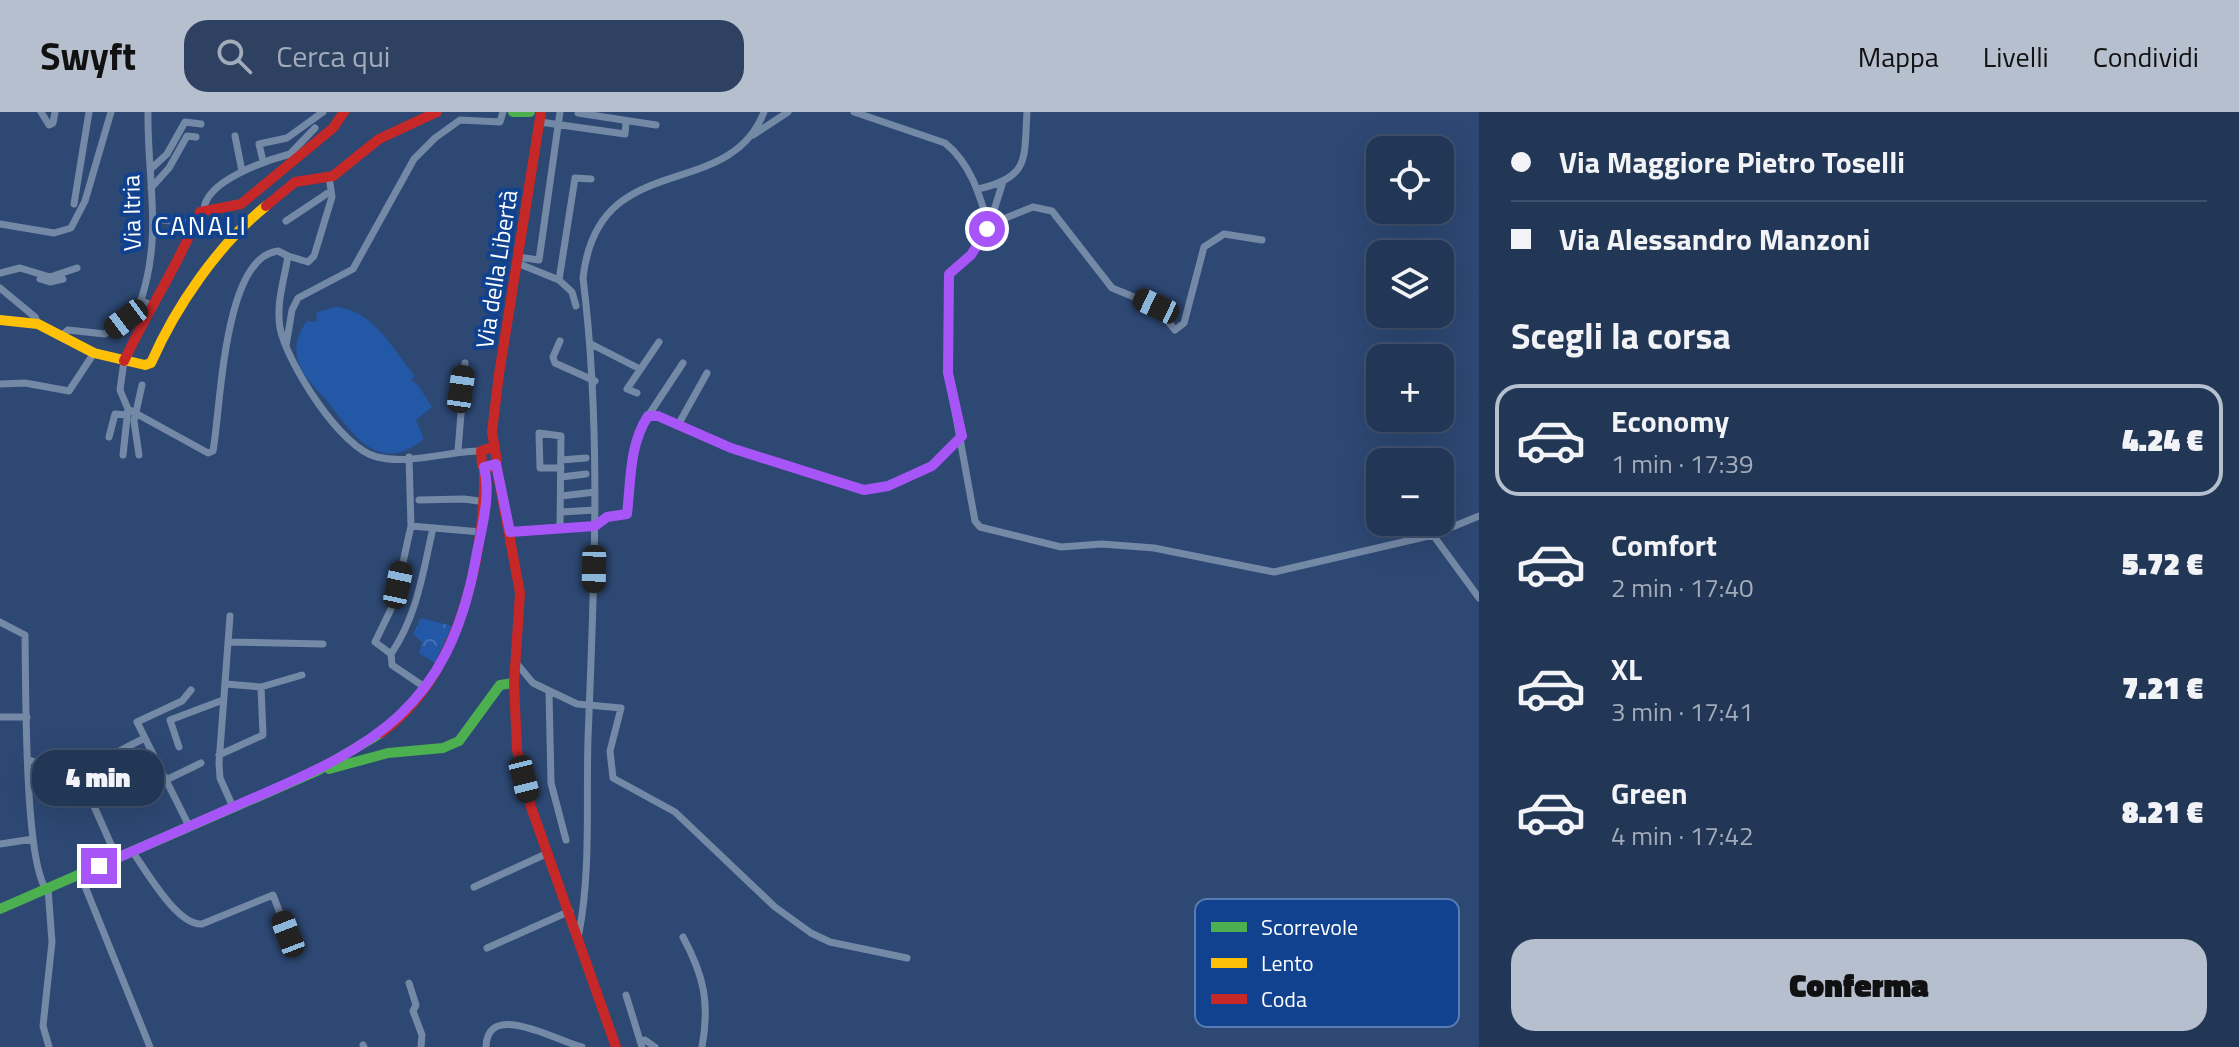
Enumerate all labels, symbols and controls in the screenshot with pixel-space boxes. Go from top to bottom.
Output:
search box [184,20,744,92]
text: Swyft [40,27,136,85]
text: Cerca qui [276,33,390,79]
icon: search [212,34,256,78]
text: Mappa [1858,35,1939,78]
text: Livelli [1983,35,2049,78]
text: Condividi [2093,35,2199,78]
map controls [1366,136,1454,536]
button: locate [1366,136,1454,224]
text: Via Maggiore Pietro Toselli [1559,139,1905,185]
street label: Via Itria [112,174,150,252]
street label: Via della Libertà [466,187,526,351]
district label: CANALI [154,206,248,245]
route start [969,211,1005,247]
text: Via Alessandro Manzoni [1559,216,1870,262]
button: layers [1366,240,1454,328]
car [1129,285,1183,327]
car [100,295,152,343]
text: Scegli la corsa [1511,308,1731,363]
button: + [1366,344,1454,432]
car [446,364,476,414]
text: Economy [1611,398,1729,444]
icon: car [1515,404,1587,476]
text: 4.24 € [2122,417,2203,463]
text: 1 min · 17:39 [1611,444,1754,483]
button: − [1366,448,1454,536]
text: Comfort [1611,522,1717,568]
icon: car [1515,528,1587,600]
text: 5.72 € [2122,541,2203,587]
car [582,545,606,593]
car [381,559,415,611]
text: 2 min · 17:40 [1611,568,1754,607]
text: XL [1611,646,1642,692]
icon: car [1515,652,1587,724]
text: 7.21 € [2122,665,2203,711]
text: 3 min · 17:41 [1611,692,1754,731]
callout: 4 min [33,750,165,806]
car [507,753,541,805]
text: 4 min [66,758,130,797]
text: Green [1611,770,1688,816]
icon: car [1515,776,1587,848]
text: 8.21 € [2122,789,2203,835]
text: 4 min · 17:42 [1611,816,1754,855]
route end [81,848,117,884]
legend [1195,899,1459,1027]
car [268,907,308,961]
text: Scorrevole [1261,910,1358,944]
button: Conferma [1511,939,2207,1031]
text: Lento [1261,946,1314,980]
text: Coda [1261,982,1307,1016]

